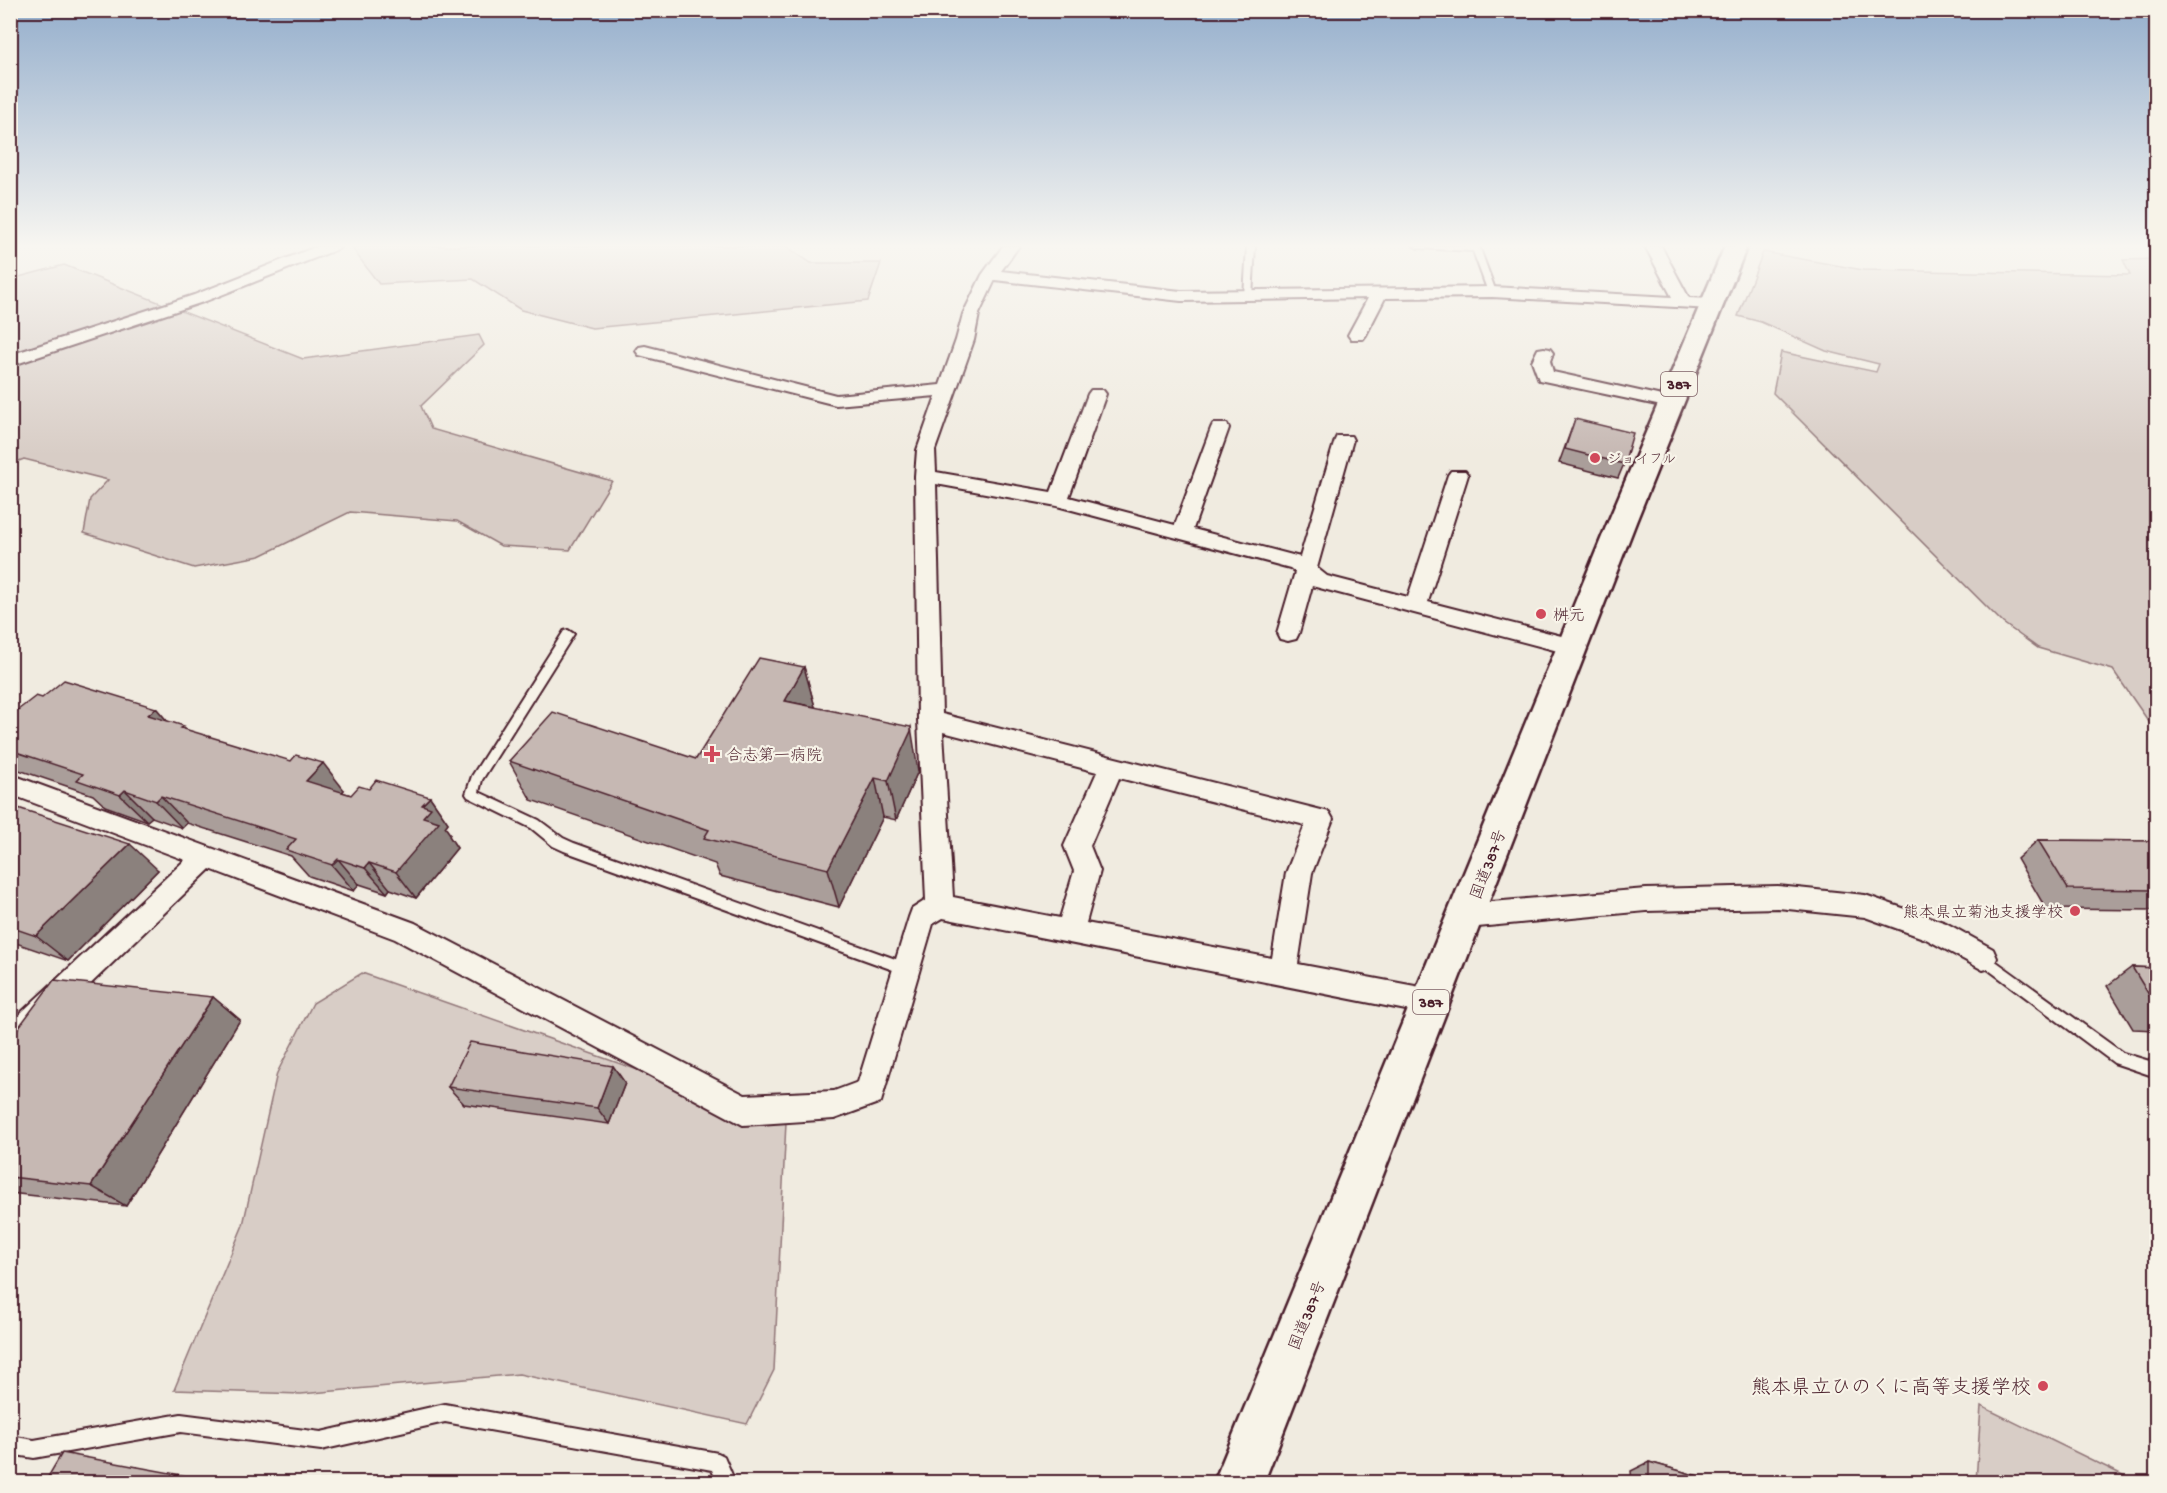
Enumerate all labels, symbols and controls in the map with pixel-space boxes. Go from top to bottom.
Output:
road number: 387 [1661,372,1697,396]
marker: ジョイフル [1588,451,1602,465]
place label: ジョイフル [1607,452,1676,469]
marker: 桝元 [1534,607,1548,621]
place label: 桝元 [1553,607,1585,627]
marker: 合志第一病院 [703,745,721,763]
place label: 合志第一病院 [726,746,822,767]
street label: 国道387号 [1467,827,1512,903]
place label: 熊本県立菊池支援学校 [1903,903,2063,924]
marker: 熊本県立菊池支援学校 [2068,904,2082,918]
road number: 387 [1413,990,1449,1014]
street label: 国道387号 [1286,1278,1332,1354]
place label: 熊本県立ひのくに高等支援学校 [1751,1376,2031,1401]
marker: 熊本県立ひのくに高等支援学校 [2036,1379,2050,1393]

